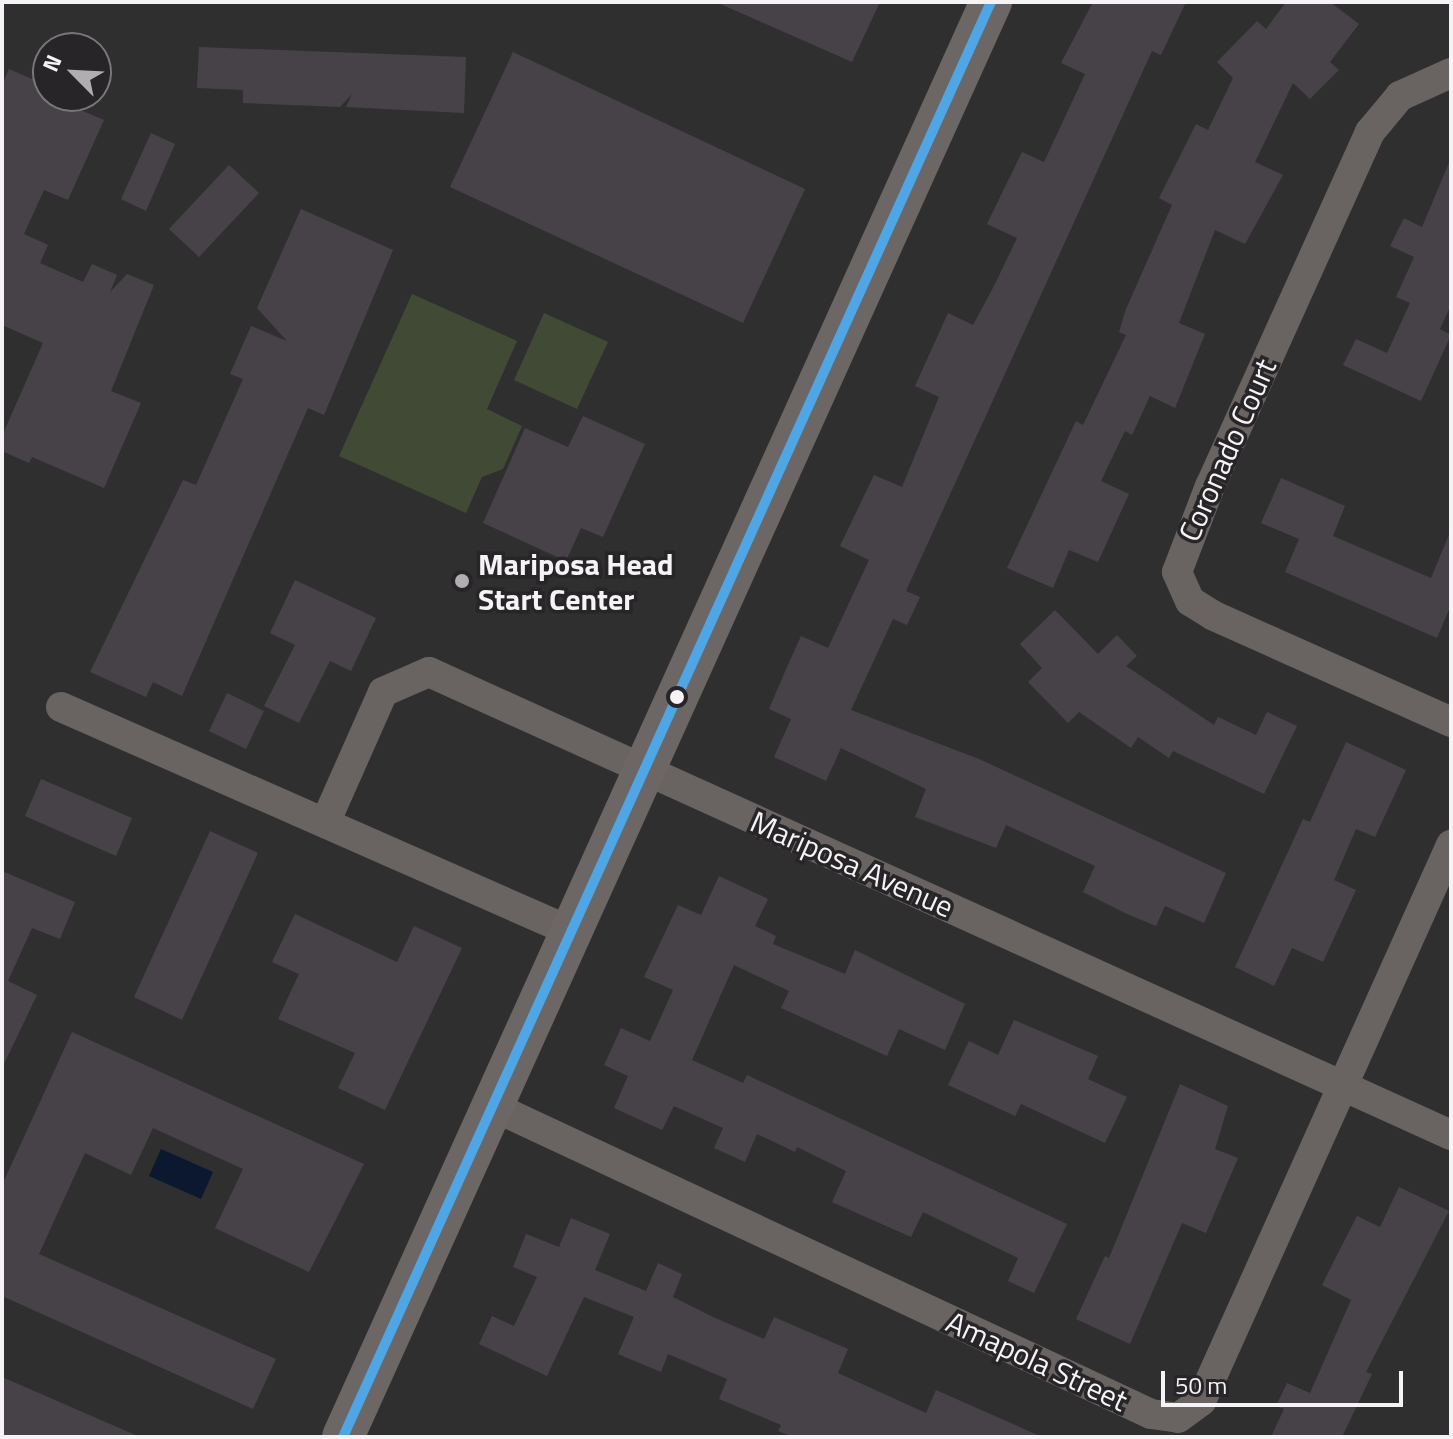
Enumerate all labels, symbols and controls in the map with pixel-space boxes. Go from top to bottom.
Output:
north arrow [32,32,112,112]
text: N [33,49,71,77]
street label: Coronado Court [1171,353,1283,547]
place label: Mariposa Head Start Center [478,546,674,616]
marker: Mariposa Head Start Center [453,572,471,590]
unlabelled marker [669,689,685,705]
street label: Mariposa Avenue [745,803,959,925]
street label: Amapola Street [941,1303,1133,1419]
scale bar [1165,1355,1407,1405]
text: 50 m [1175,1367,1227,1403]

